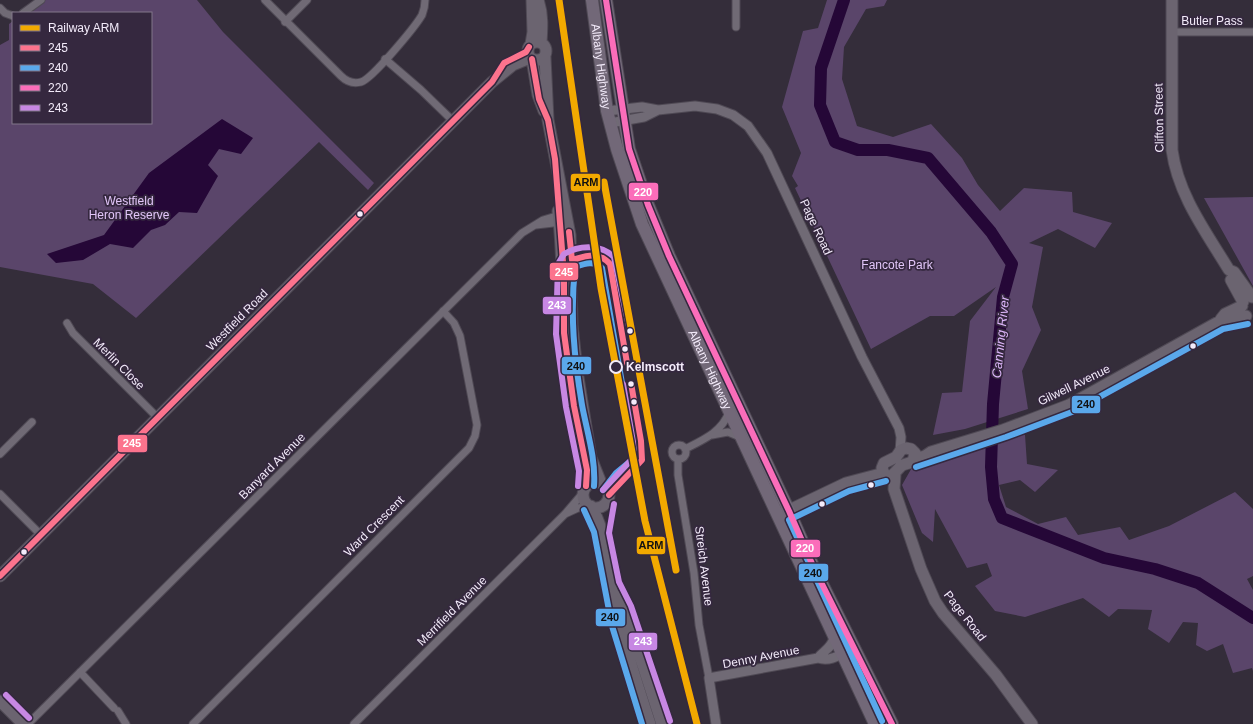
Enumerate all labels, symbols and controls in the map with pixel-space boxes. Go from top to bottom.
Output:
legend [12,12,152,124]
street label: Butler Pass [1181,14,1243,28]
text: Railway ARM [48,21,119,35]
street label: Albany Highway [588,23,614,110]
text: 245 [48,41,68,55]
text: 240 [48,61,68,75]
text: 220 [48,81,68,95]
street label: Clifton Street [1151,83,1167,153]
text: 243 [48,101,68,115]
line badge: ARM [570,173,601,192]
text: ARM [573,176,599,188]
line badge: 220 [628,182,659,201]
text: 220 [634,186,652,198]
park label: Westfield Heron Reserve [89,194,170,222]
street label: Page Road [797,197,835,257]
unlabelled marker [355,209,365,219]
park label: Fancote Park [861,258,934,272]
line badge: 245 [549,262,579,281]
text: 245 [555,266,573,278]
street label: Westfield Road [203,286,271,354]
water label: Canning River [989,295,1012,379]
line badge: 243 [542,296,572,315]
text: 243 [548,299,566,311]
unlabelled marker [625,326,635,336]
street label: Albany Highway [685,328,734,412]
street label: Merlin Close [90,335,148,393]
unlabelled marker [1188,341,1198,351]
unlabelled marker [620,344,630,354]
line badge: 240 [561,356,592,375]
text: 240 [567,360,585,372]
marker: Kelmscott [609,360,623,374]
place label: Kelmscott [626,360,684,374]
street label: Gilwell Avenue [1036,361,1113,408]
unlabelled marker [626,379,636,389]
line badge: 240 [1071,395,1101,414]
unlabelled marker [629,397,639,407]
text: 240 [1077,398,1095,410]
street label: Banyard Avenue [236,430,308,502]
line badge: 245 [117,434,148,453]
text: 245 [123,437,141,449]
unlabelled marker [866,480,876,490]
street label: Ward Crescent [341,492,408,559]
unlabelled marker [817,499,827,509]
street label: Streich Avenue [692,525,716,607]
line badge: ARM [636,536,666,555]
text: ARM [638,539,664,551]
line badge: 220 [790,539,821,558]
text: 220 [796,542,814,554]
unlabelled marker [19,547,29,557]
line badge: 240 [798,563,829,582]
text: 240 [804,567,822,579]
street label: Merrifield Avenue [414,573,490,649]
street label: Page Road [941,588,989,644]
line badge: 240 [595,608,626,627]
text: 240 [601,611,619,623]
line badge: 243 [628,632,658,651]
text: 243 [634,635,652,647]
street label: Denny Avenue [721,643,801,671]

